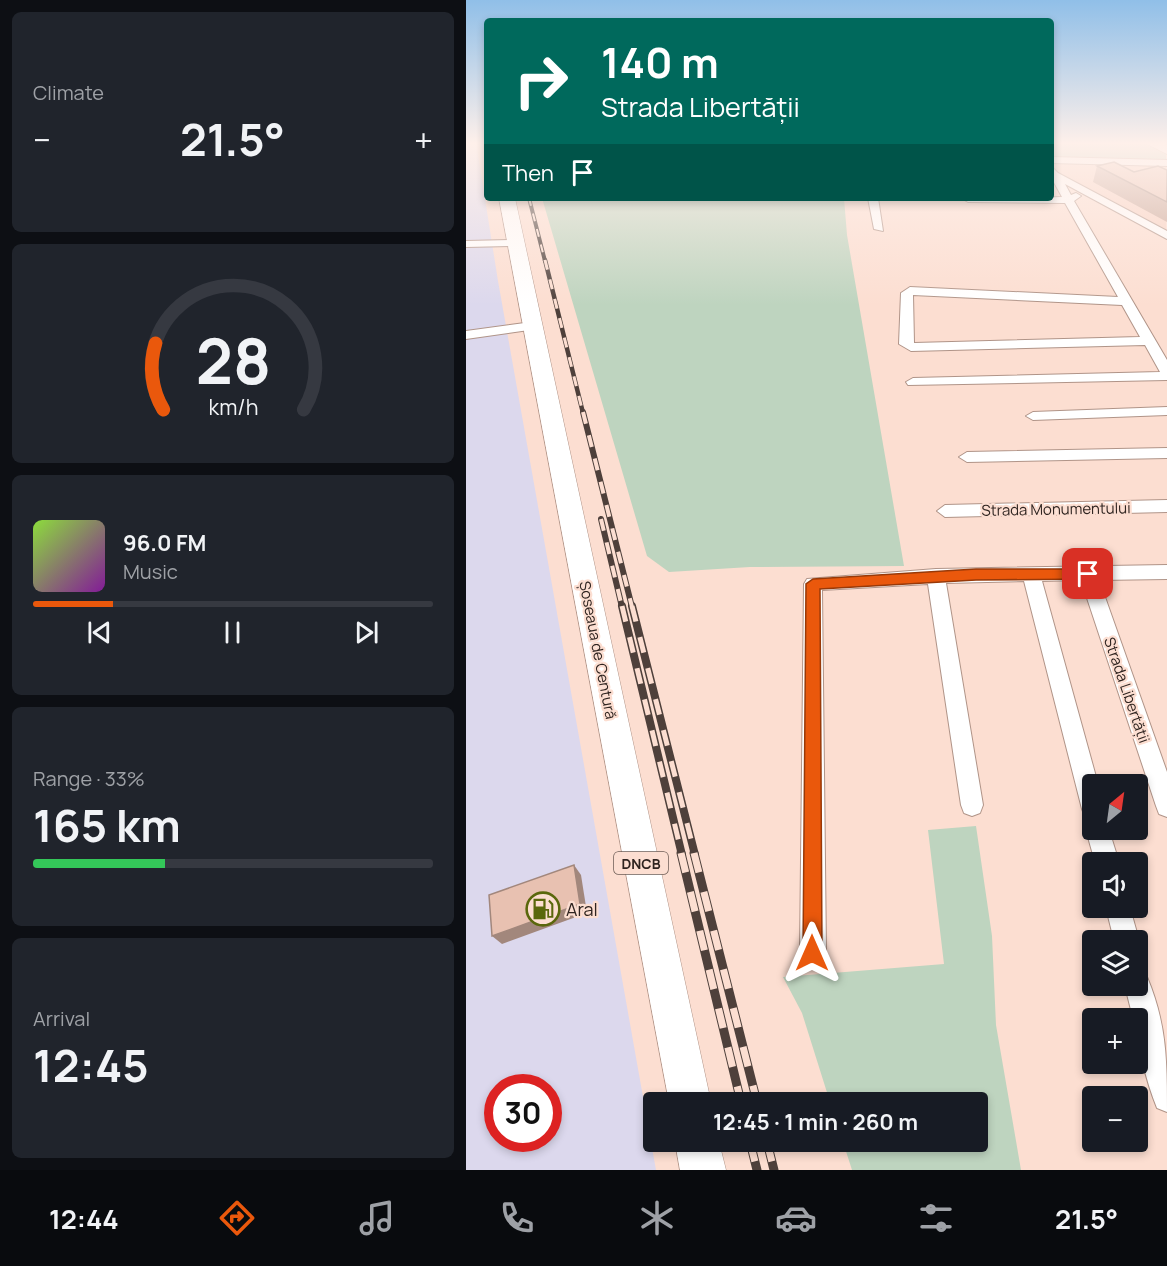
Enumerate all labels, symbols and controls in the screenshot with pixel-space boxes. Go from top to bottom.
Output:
text: 140 m [601,33,719,91]
icon: right [502,42,580,120]
text: Climate [33,79,104,106]
text: Strada Libertății [601,88,800,125]
text: 21.5° [180,108,285,170]
text: − [33,117,51,162]
text: + [414,117,433,162]
icon: arrive [566,156,599,189]
text: Then [502,158,554,188]
text: 28 [195,318,271,404]
text: km/h [208,393,258,422]
street label: Strada Monumentului [981,497,1131,521]
text: 96.0 FM [123,528,206,558]
pin [1062,548,1113,599]
icon: arrive [1071,557,1104,590]
text: Music [123,558,178,585]
street label: Șoseaua de Centură [574,579,622,721]
icon: previous [83,616,116,649]
icon: pause [216,616,249,649]
icon: next [350,616,383,649]
street label: Strada Libertății [1099,634,1155,746]
text: Range · 33% [33,765,145,792]
north arrow [1082,774,1148,840]
map controls [1082,774,1148,1152]
text: 165 km [33,794,181,856]
road number: DNCB [614,852,668,874]
button: sound [1082,852,1148,918]
fuel station icon: Aral [525,891,561,927]
place label: Aral [566,897,598,921]
position arrow [780,921,844,985]
button: layers [1082,930,1148,996]
text: Arrival [33,1005,90,1032]
button: + [1082,1008,1148,1074]
text: 12:45 [33,1034,149,1096]
speed limit sign: 30 [484,1074,562,1152]
button: − [1082,1086,1148,1152]
text: 12:45 · 1 min · 260 m [713,1107,918,1137]
icon: directions [216,1197,258,1239]
icon: music [356,1197,398,1239]
icon: phone [496,1197,538,1239]
icon: climate [636,1197,678,1239]
icon: car [775,1197,817,1239]
icon: filters [915,1197,957,1239]
text: 12:44 [49,1200,119,1237]
text: 21.5° [1055,1200,1118,1237]

